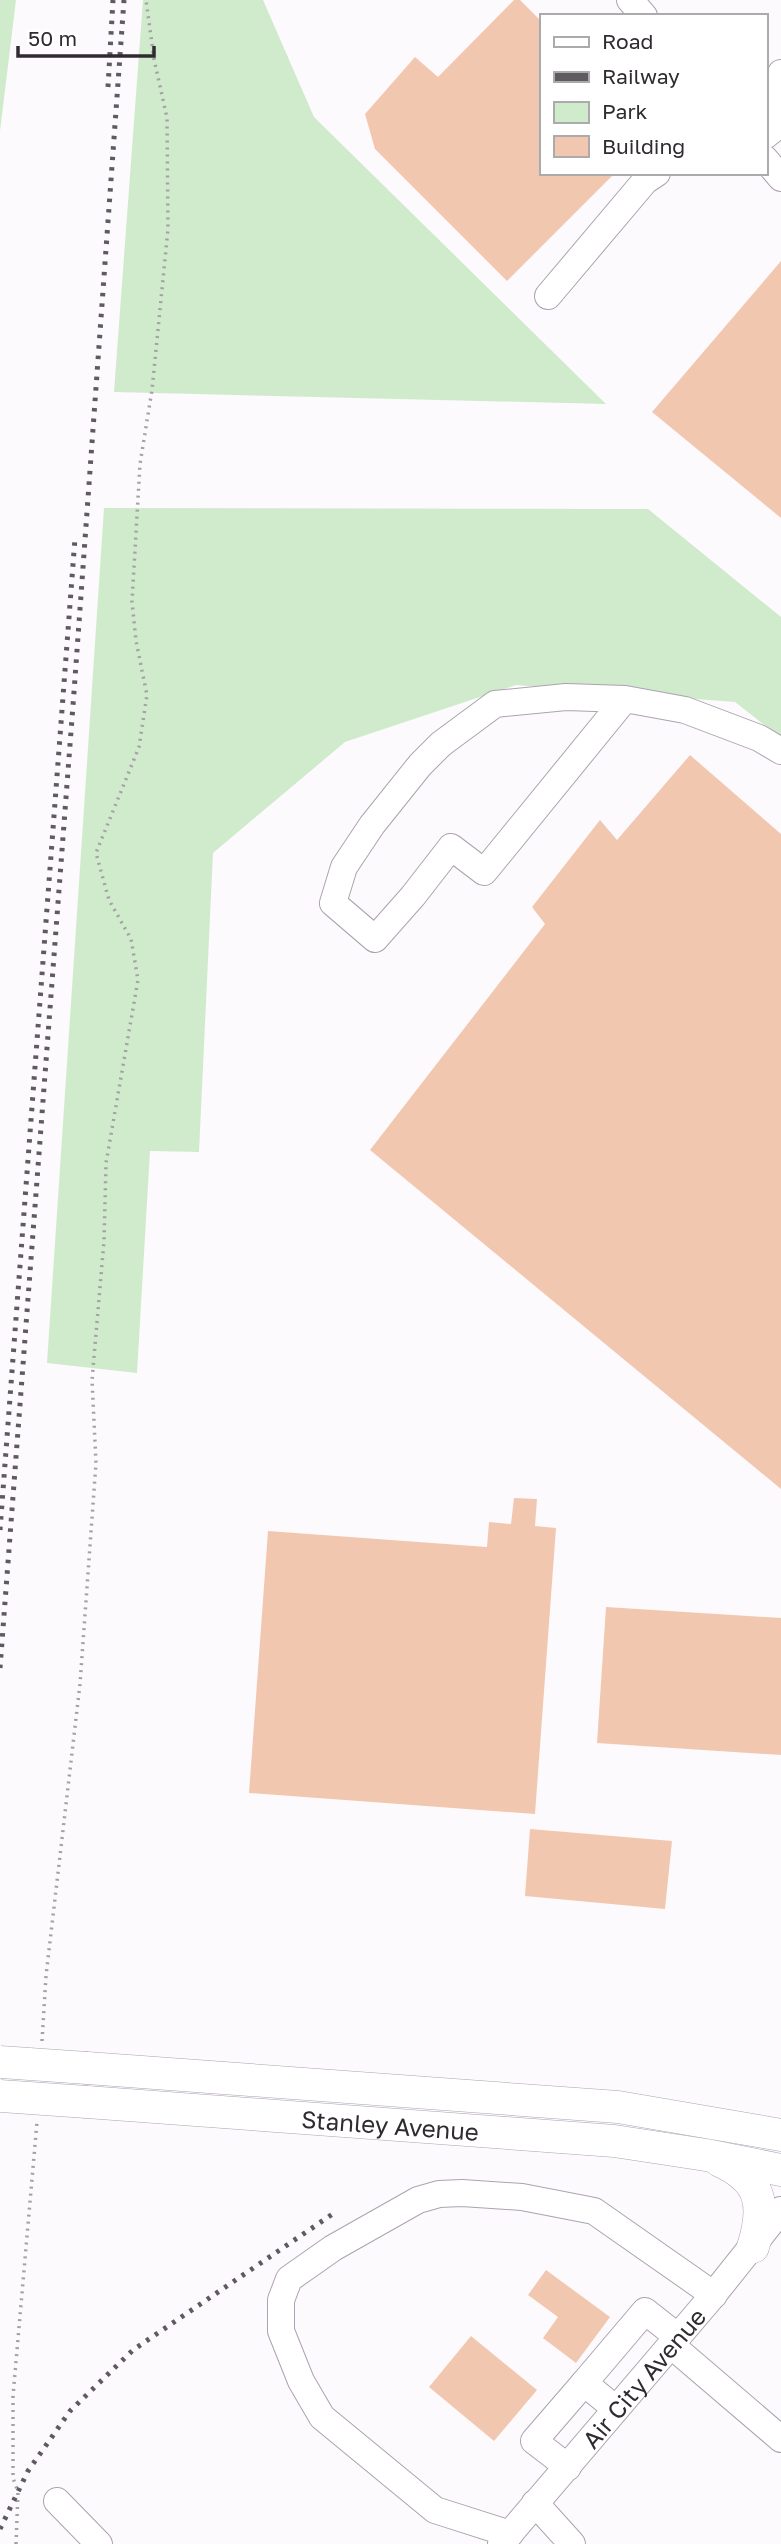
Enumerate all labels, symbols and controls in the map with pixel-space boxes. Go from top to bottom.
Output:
scale bar [18,14,154,58]
legend [540,14,767,175]
text: 50 m [28,25,77,51]
text: Road [602,28,653,54]
text: Railway [602,63,680,89]
text: Park [602,98,648,124]
text: Building [602,133,685,159]
street label: Stanley Avenue [300,2103,480,2145]
street label: Air City Avenue [575,2301,711,2453]

